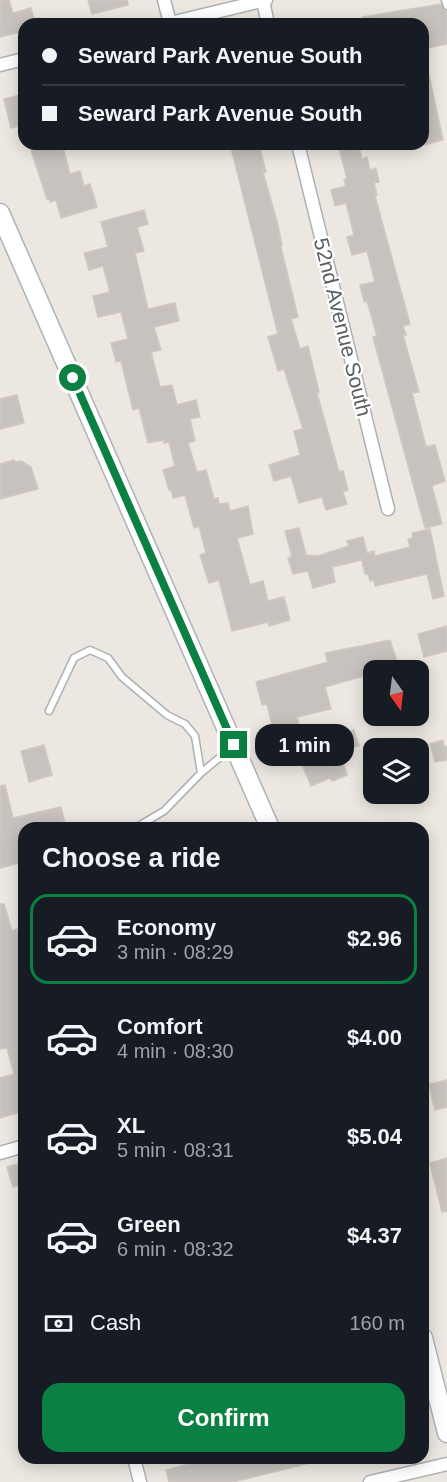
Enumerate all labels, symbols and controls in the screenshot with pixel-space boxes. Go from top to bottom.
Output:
text: Seward Park Avenue South [78,43,362,68]
text: Seward Park Avenue South [78,101,362,126]
street label: 52nd Avenue South [310,235,376,419]
route start [59,364,86,391]
north arrow [363,660,429,726]
map controls [363,660,429,804]
callout: 1 min [255,724,354,766]
route end [220,731,247,758]
text: 1 min [278,734,331,756]
button: layers [363,738,429,804]
text: Choose a ride [42,843,221,873]
icon: car [45,912,99,966]
text: Economy [117,915,216,940]
text: $2.96 [347,926,402,951]
text: 3 min · 08:29 [117,941,234,963]
icon: car [45,1011,99,1065]
text: Comfort [117,1014,203,1039]
text: $4.00 [347,1025,402,1050]
text: 4 min · 08:30 [117,1040,234,1062]
icon: car [45,1110,99,1164]
text: XL [117,1113,145,1138]
text: $5.04 [347,1124,402,1149]
text: 5 min · 08:31 [117,1139,234,1161]
icon: car [45,1209,99,1263]
text: Green [117,1212,181,1237]
text: $4.37 [347,1223,402,1248]
text: 6 min · 08:32 [117,1238,234,1260]
icon: cash [42,1307,75,1340]
text: Cash [90,1310,141,1335]
text: 160 m [349,1312,405,1334]
button: Confirm [42,1383,405,1452]

